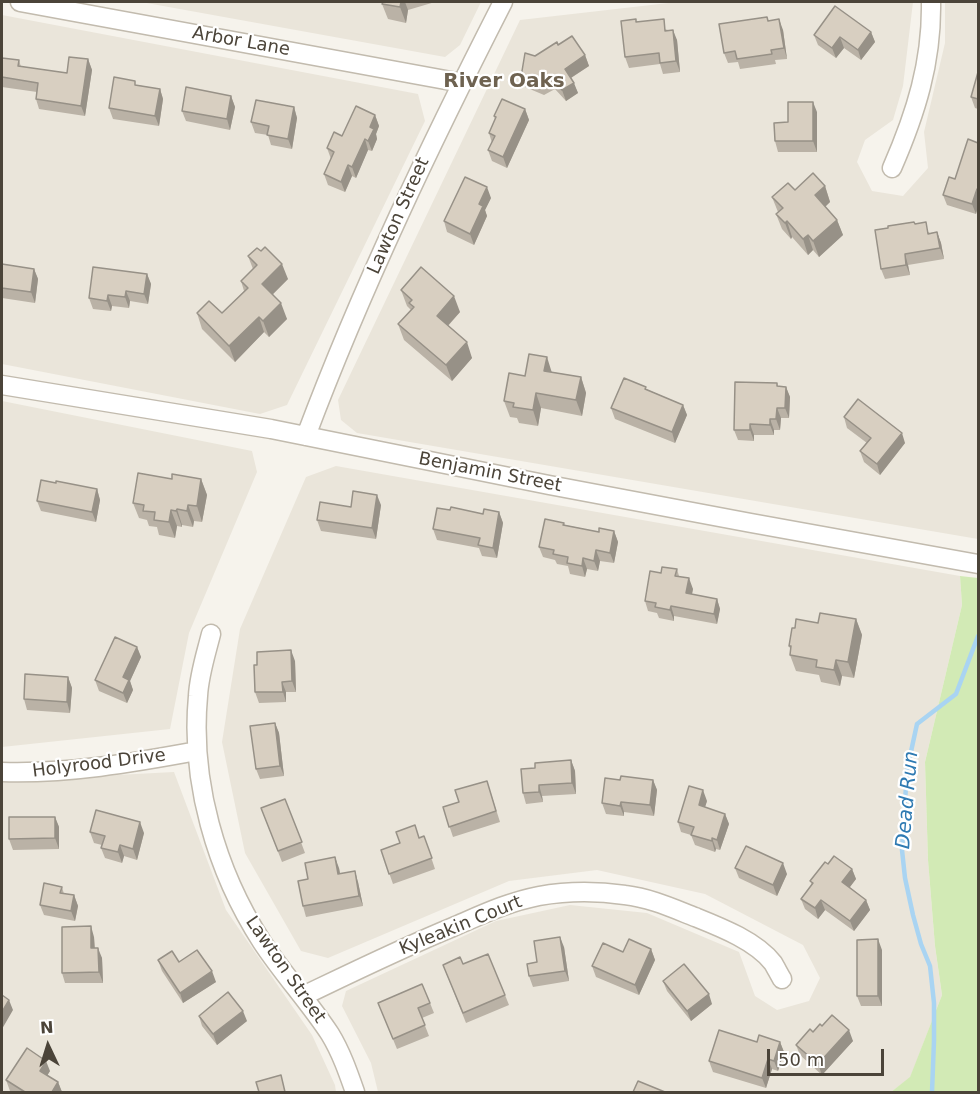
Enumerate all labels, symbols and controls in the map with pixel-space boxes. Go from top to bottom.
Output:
street label: Arbor Lane [190,23,292,61]
district label: River Oaks [443,70,565,94]
street label: Lawton Street [364,154,434,278]
street label: Benjamin Street [417,449,563,497]
street label: Holyrood Drive [31,745,167,783]
water label: Dead Run [892,750,924,850]
street label: Kyleakin Court [397,892,525,960]
street label: Lawton Street [240,912,330,1028]
north arrow [18,1016,78,1076]
text: N [39,1018,54,1037]
scale bar [770,1037,887,1075]
text: 50 m [778,1049,824,1070]

